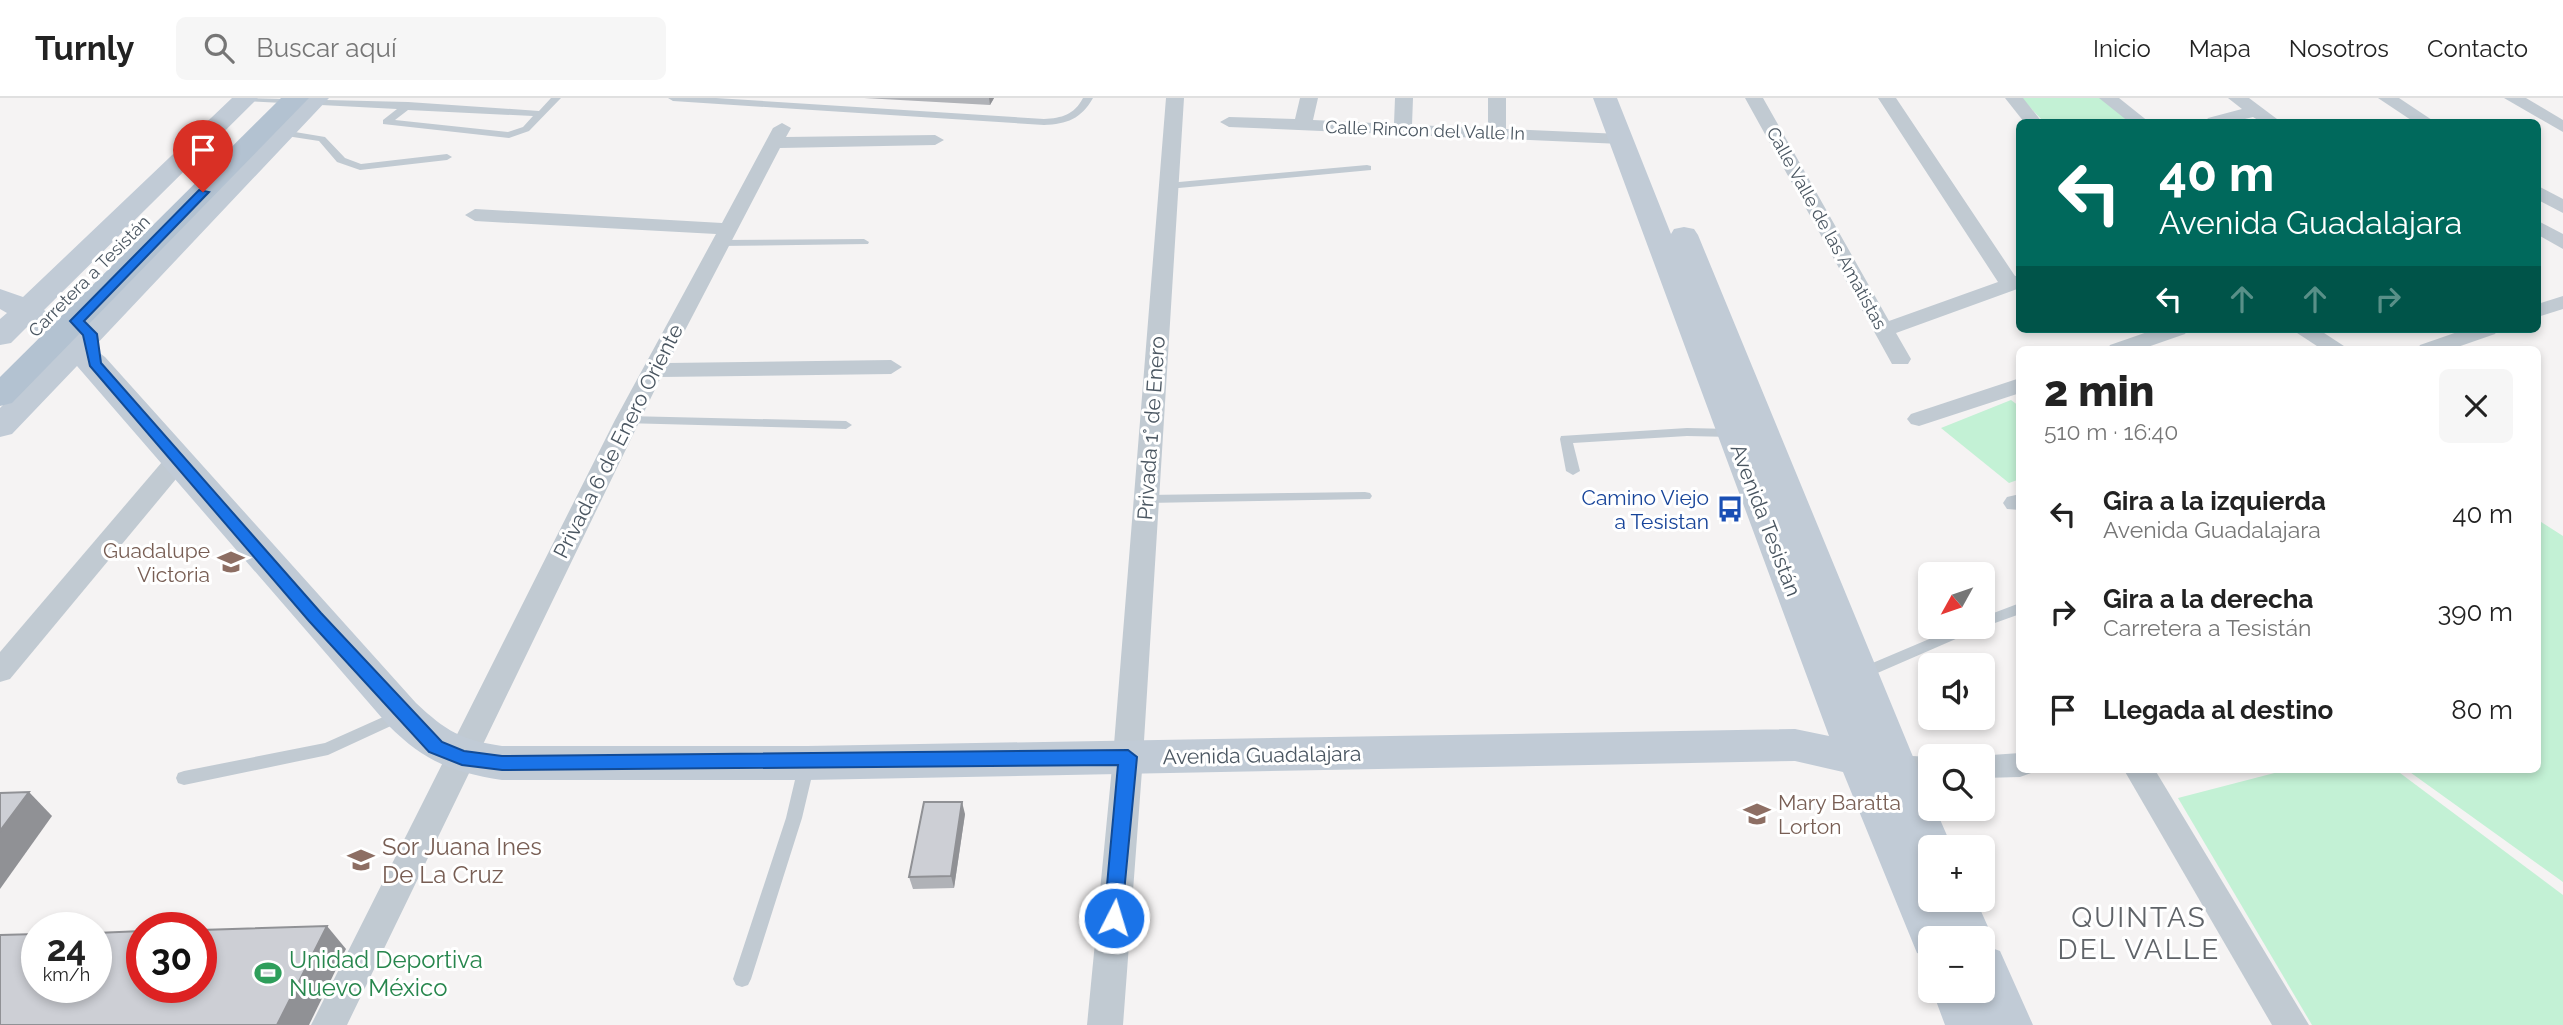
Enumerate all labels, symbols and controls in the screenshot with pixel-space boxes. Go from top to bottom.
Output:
search box [176,17,666,80]
text: Turnly [35,29,134,68]
icon: search [200,29,238,67]
text: Buscar aquí [256,33,397,63]
text: Inicio [2093,34,2151,63]
text: Mapa [2189,34,2251,63]
text: Nosotros [2289,34,2389,63]
text: Contacto [2427,34,2528,63]
street label: Calle Rincon del Valle In [1325,116,1525,144]
pin [173,120,233,192]
street label: Calle Valle de las Amatistas [1763,123,1892,333]
icon: arrive [184,131,222,169]
text: 40 m [2159,145,2274,202]
icon: left [2044,147,2135,238]
text: Avenida Guadalajara [2159,204,2462,241]
street label: Carretera a Tesistán [24,211,154,341]
icon: left [2150,280,2188,318]
icon: ahead [2223,280,2261,318]
icon: ahead [2296,280,2334,318]
icon: right [2369,280,2407,318]
street label: Privada 6 de Enero Oriente [548,320,688,562]
street label: Privada 1° de Enero [1132,335,1170,521]
text: 2 min [2044,367,2154,416]
button: close [2439,369,2513,443]
text: 510 m · 16:40 [2044,418,2178,445]
street label: Avenida Tesistán [1725,440,1807,600]
place label: Camino Viejo a Tesistan [1582,485,1709,534]
text: Gira a la izquierda [2103,486,2326,516]
bus stop icon: Camino Viejo a Tesistan [1715,494,1745,524]
icon: left [2044,495,2082,533]
text: 40 m [2452,499,2513,529]
text: Avenida Guadalajara [2103,516,2321,543]
place label: Guadalupe Victoria [103,538,210,587]
school or university icon: Guadalupe Victoria [216,547,246,577]
north arrow [1918,562,1995,639]
map controls [1918,562,1995,1003]
text: Gira a la derecha [2103,584,2313,614]
icon: right [2044,593,2082,631]
text: 390 m [2437,597,2513,627]
text: Carretera a Tesistán [2103,614,2311,641]
button: sound [1918,653,1995,730]
icon: arrive [2044,691,2082,729]
text: Llegada al destino [2103,695,2333,725]
text: 80 m [2451,695,2513,725]
street label: Avenida Guadalajara [1162,741,1362,769]
button: search [1918,744,1995,821]
place label: Mary Baratta Lorton [1778,790,1901,839]
school or university icon: Mary Baratta Lorton [1742,799,1772,829]
place label: Sor Juana Ines De La Cruz [382,832,542,889]
button: + [1918,835,1995,912]
school or university icon: Sor Juana Ines De La Cruz [346,845,376,875]
position arrow [1077,881,1151,955]
district label: QUINTAS DEL VALLE [2058,901,2220,966]
speed limit sign: 30 [126,912,217,1003]
button: − [1918,926,1995,1003]
text: 24 [47,928,86,969]
place label: Unidad Deportiva Nuevo México [289,945,483,1002]
sports icon: Unidad Deportiva Nuevo México [253,958,283,988]
text: km/h [43,964,90,985]

